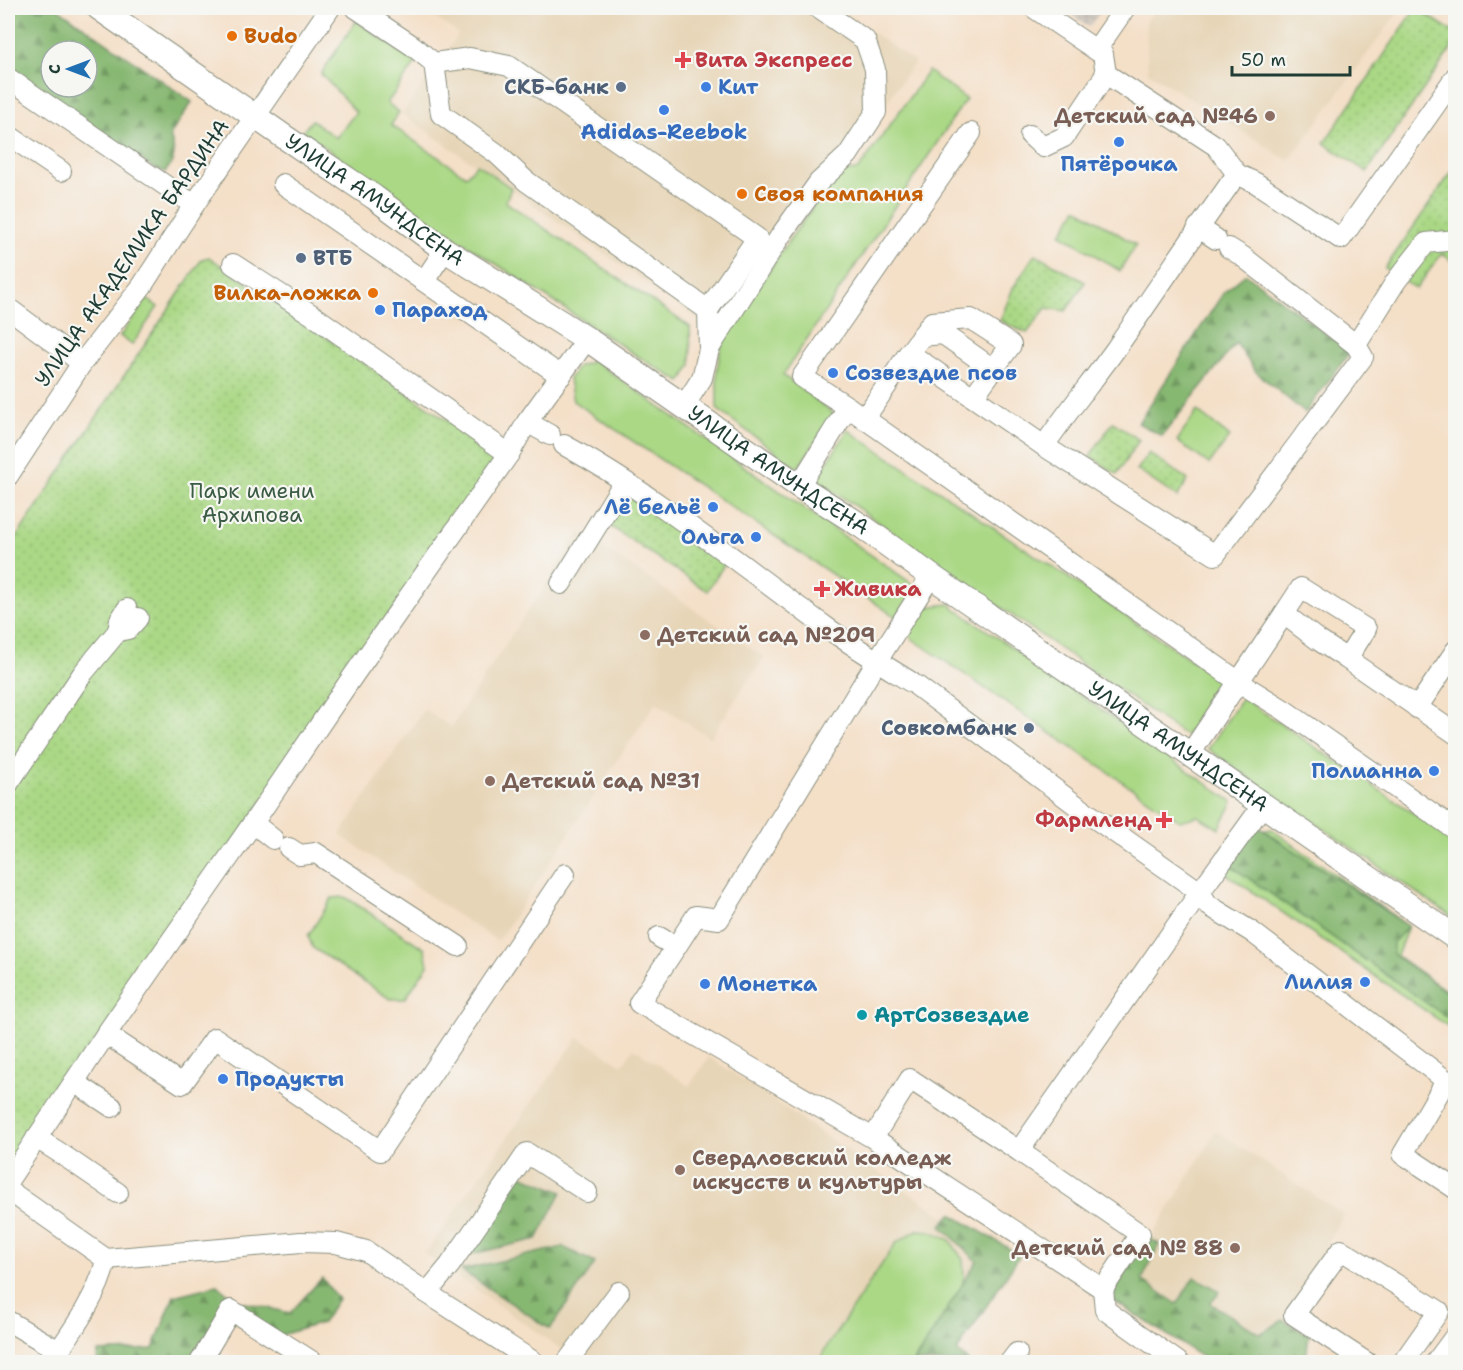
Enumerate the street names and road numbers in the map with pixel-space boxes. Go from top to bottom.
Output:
street label: УЛИЦА АКАДЕМИКА БАРДИНА [29,114,235,392]
street label: УЛИЦА АМУНДСЕНА [280,127,470,273]
street label: УЛИЦА АМУНДСЕНА [682,399,875,541]
street label: УЛИЦА АМУНДСЕНА [1083,674,1274,818]

